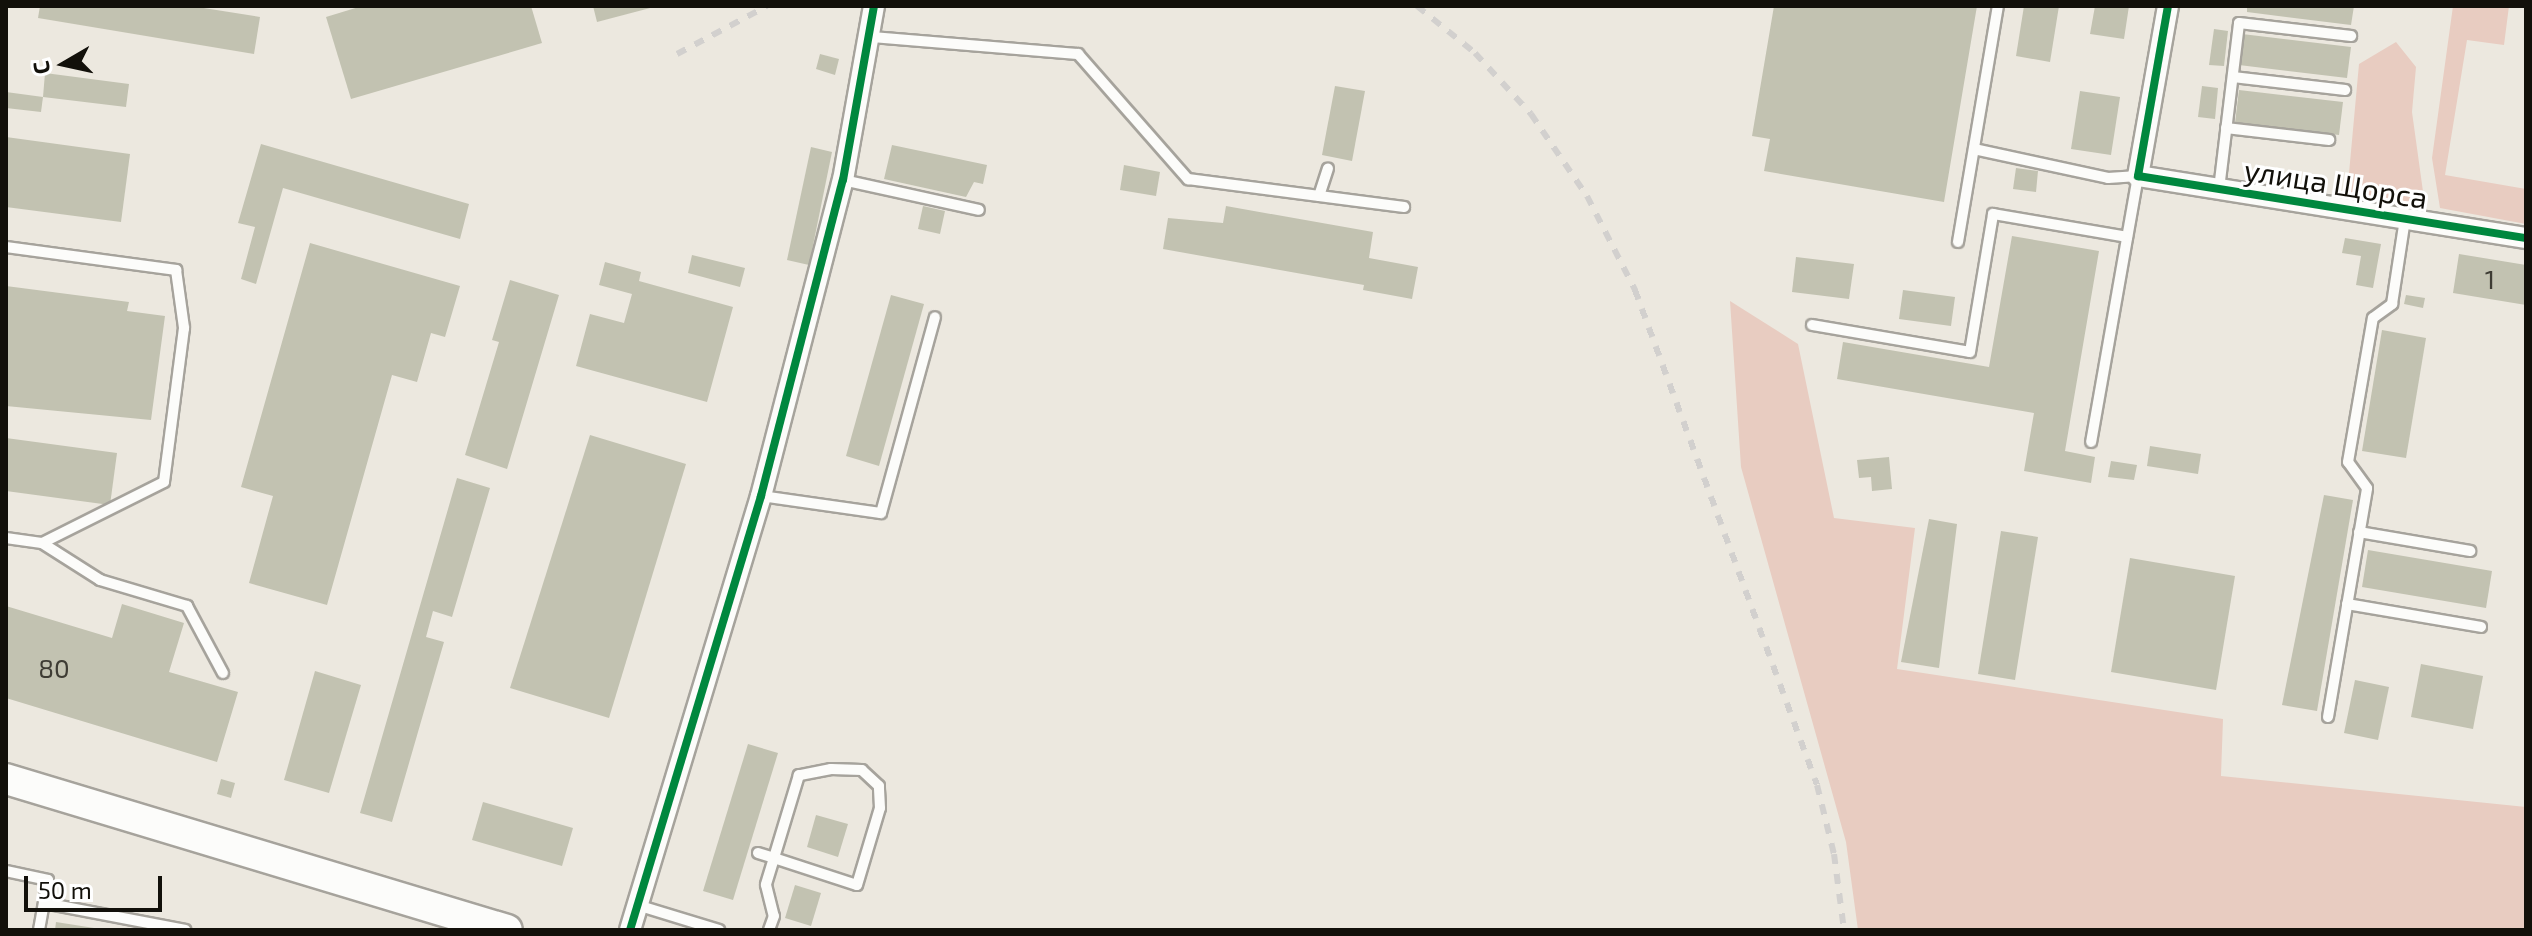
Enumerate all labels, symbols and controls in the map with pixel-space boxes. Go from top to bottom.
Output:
north arrow [24,24,104,104]
text: С [26,59,54,76]
street label: улица Щорса [2242,151,2430,215]
house number: 1 [2485,263,2495,295]
house number: 80 [38,652,70,684]
scale bar [28,860,166,910]
text: 50 m [38,875,92,904]

